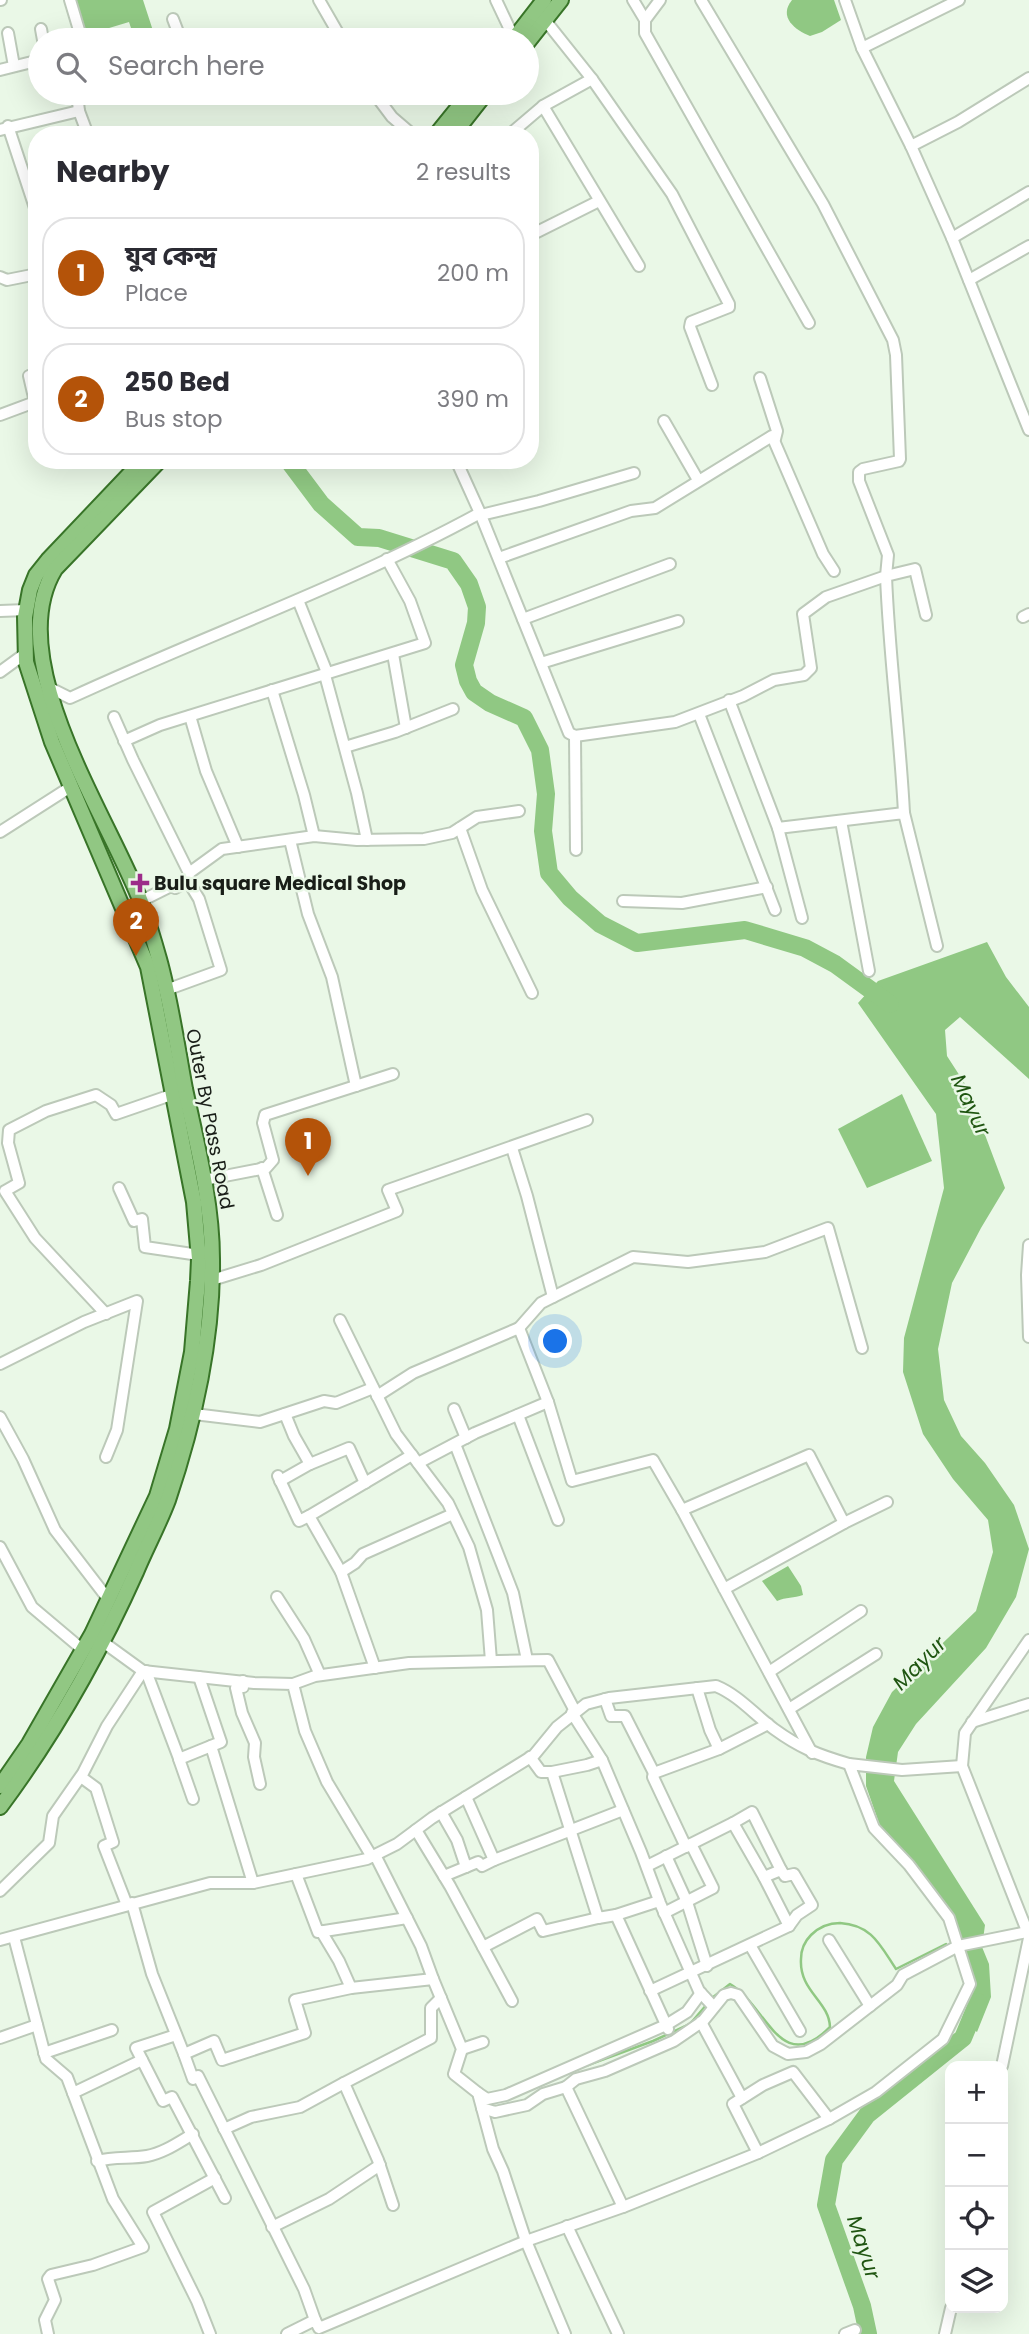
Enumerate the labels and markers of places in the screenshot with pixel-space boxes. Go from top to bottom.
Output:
place label: Bulu square Medical Shop [154,870,406,897]
marker: Bulu square Medical Shop [132,875,148,891]
pin: 2 [113,898,159,956]
pin: 1 [285,1118,331,1176]

